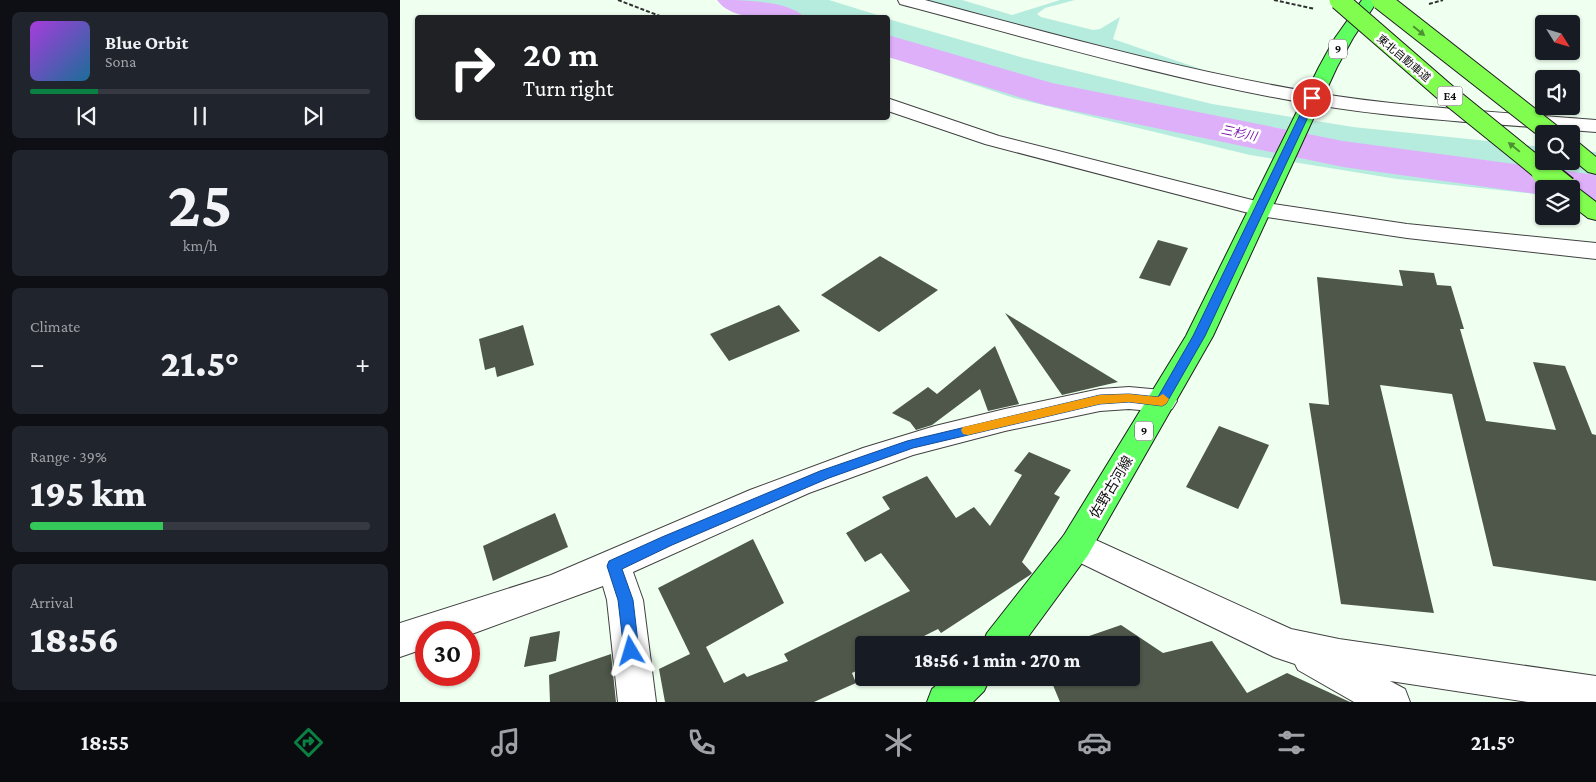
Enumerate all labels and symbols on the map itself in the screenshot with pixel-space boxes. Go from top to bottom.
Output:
north arrow [1535,15,1580,60]
one-way arrow [1412,25,1425,36]
street label: 東北自動車道 [1375,32,1433,84]
road number: 9 [1329,40,1347,59]
pin [1291,77,1333,119]
road number: E4 [1438,86,1462,105]
water label: 三杉川 [1220,122,1260,144]
one-way arrow [1507,142,1520,153]
road number: 9 [1135,422,1153,441]
street label: 佐野古河線 [1086,453,1136,521]
speed limit sign: 30 [415,621,480,686]
position arrow [604,624,656,676]

